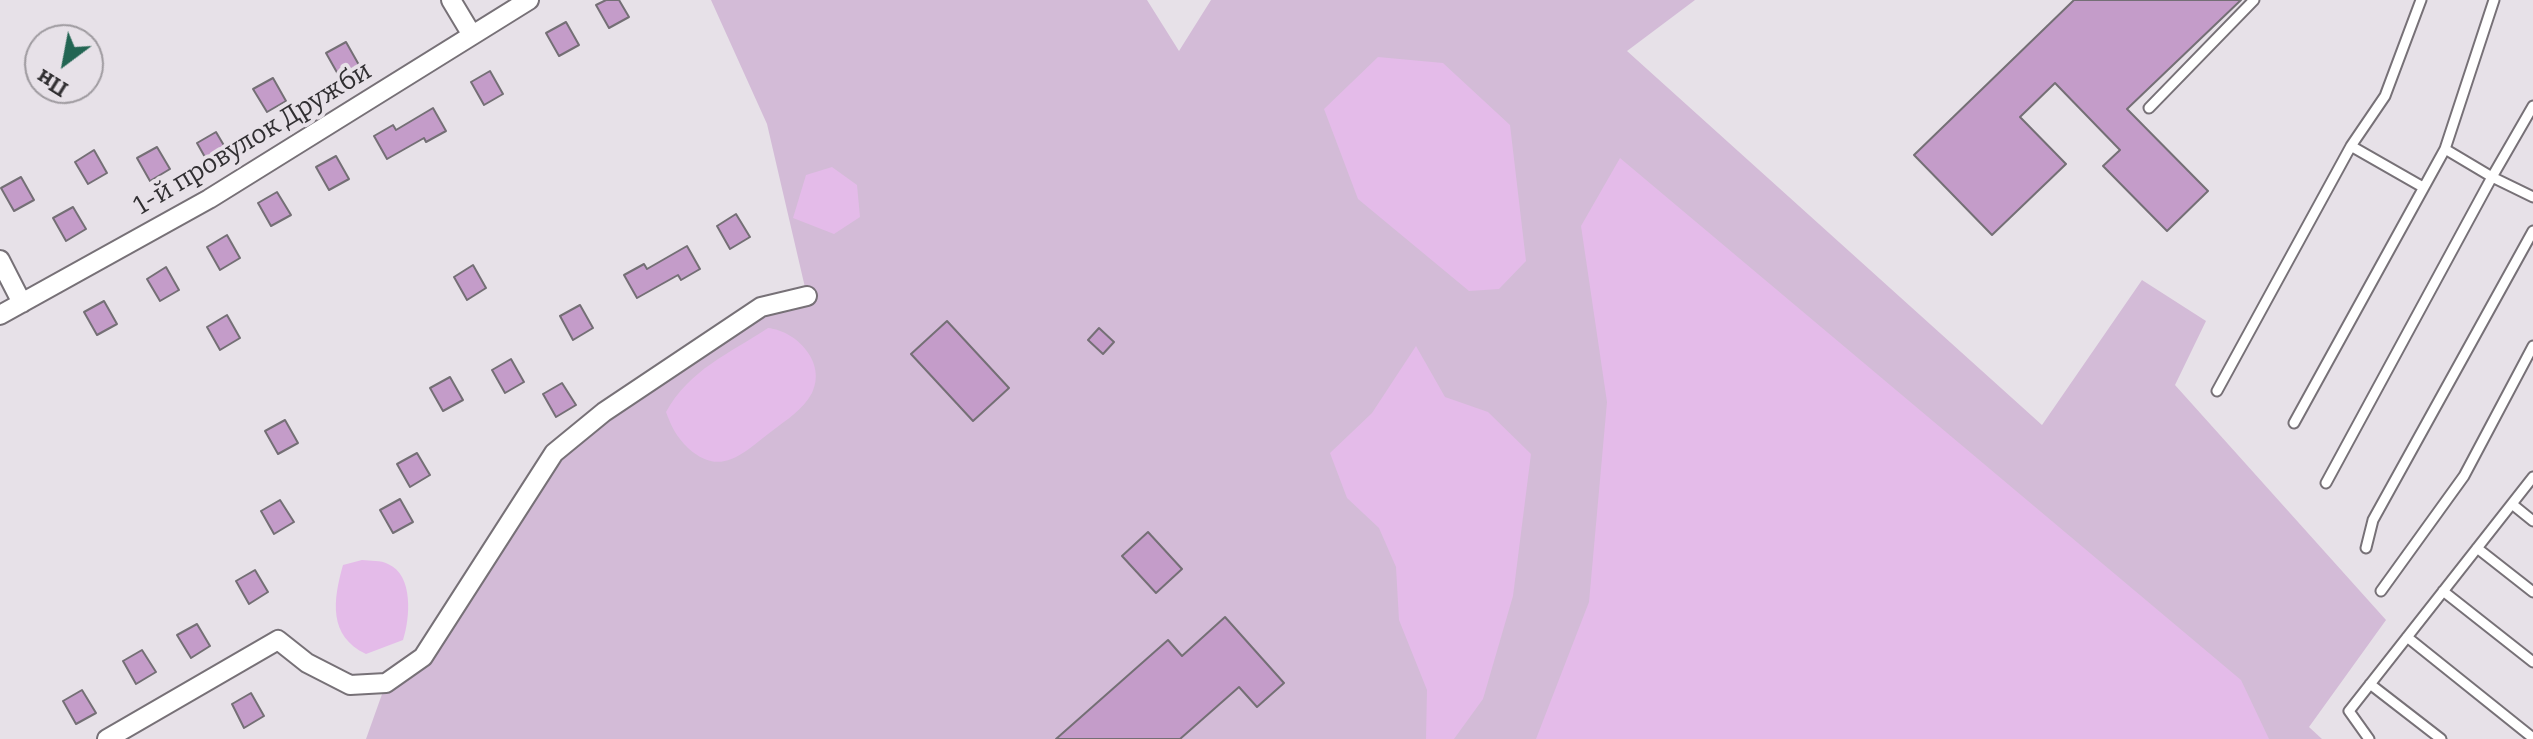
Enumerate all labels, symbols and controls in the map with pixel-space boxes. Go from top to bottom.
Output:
north arrow [24,24,104,104]
street label: 1-й провулок Дружби [129,56,377,222]
text: Пн [31,63,73,103]

